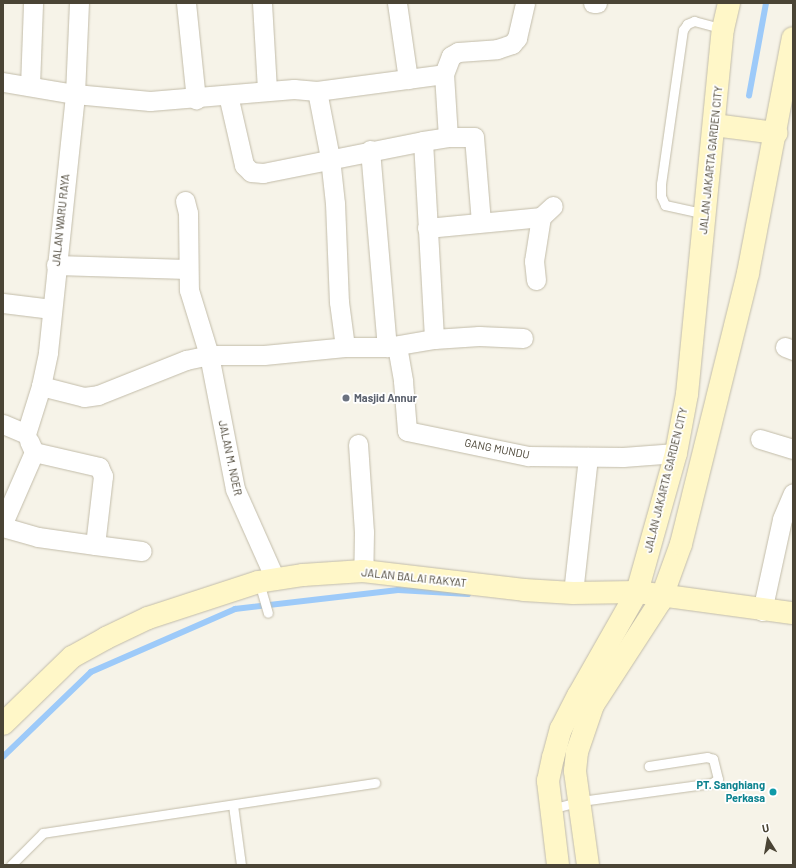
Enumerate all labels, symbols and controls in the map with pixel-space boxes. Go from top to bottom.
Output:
street label: JALAN JAKARTA GARDEN CITY [697,85,725,235]
street label: JALAN WARU RAYA [50,173,72,267]
place label: Masjid Annur [354,391,417,405]
marker: Masjid Annur [341,393,351,403]
street label: JALAN JAKARTA GARDEN CITY [642,406,690,554]
street label: JALAN M. NOER [216,419,244,497]
street label: GANG MUNDU [463,436,531,462]
street label: JALAN BALAI RAKYAT [361,566,467,590]
place label: PT. Sanghiang Perkasa [696,779,765,805]
marker: PT. Sanghiang Perkasa [768,787,778,797]
north arrow [748,820,788,860]
text: U [761,821,770,835]

